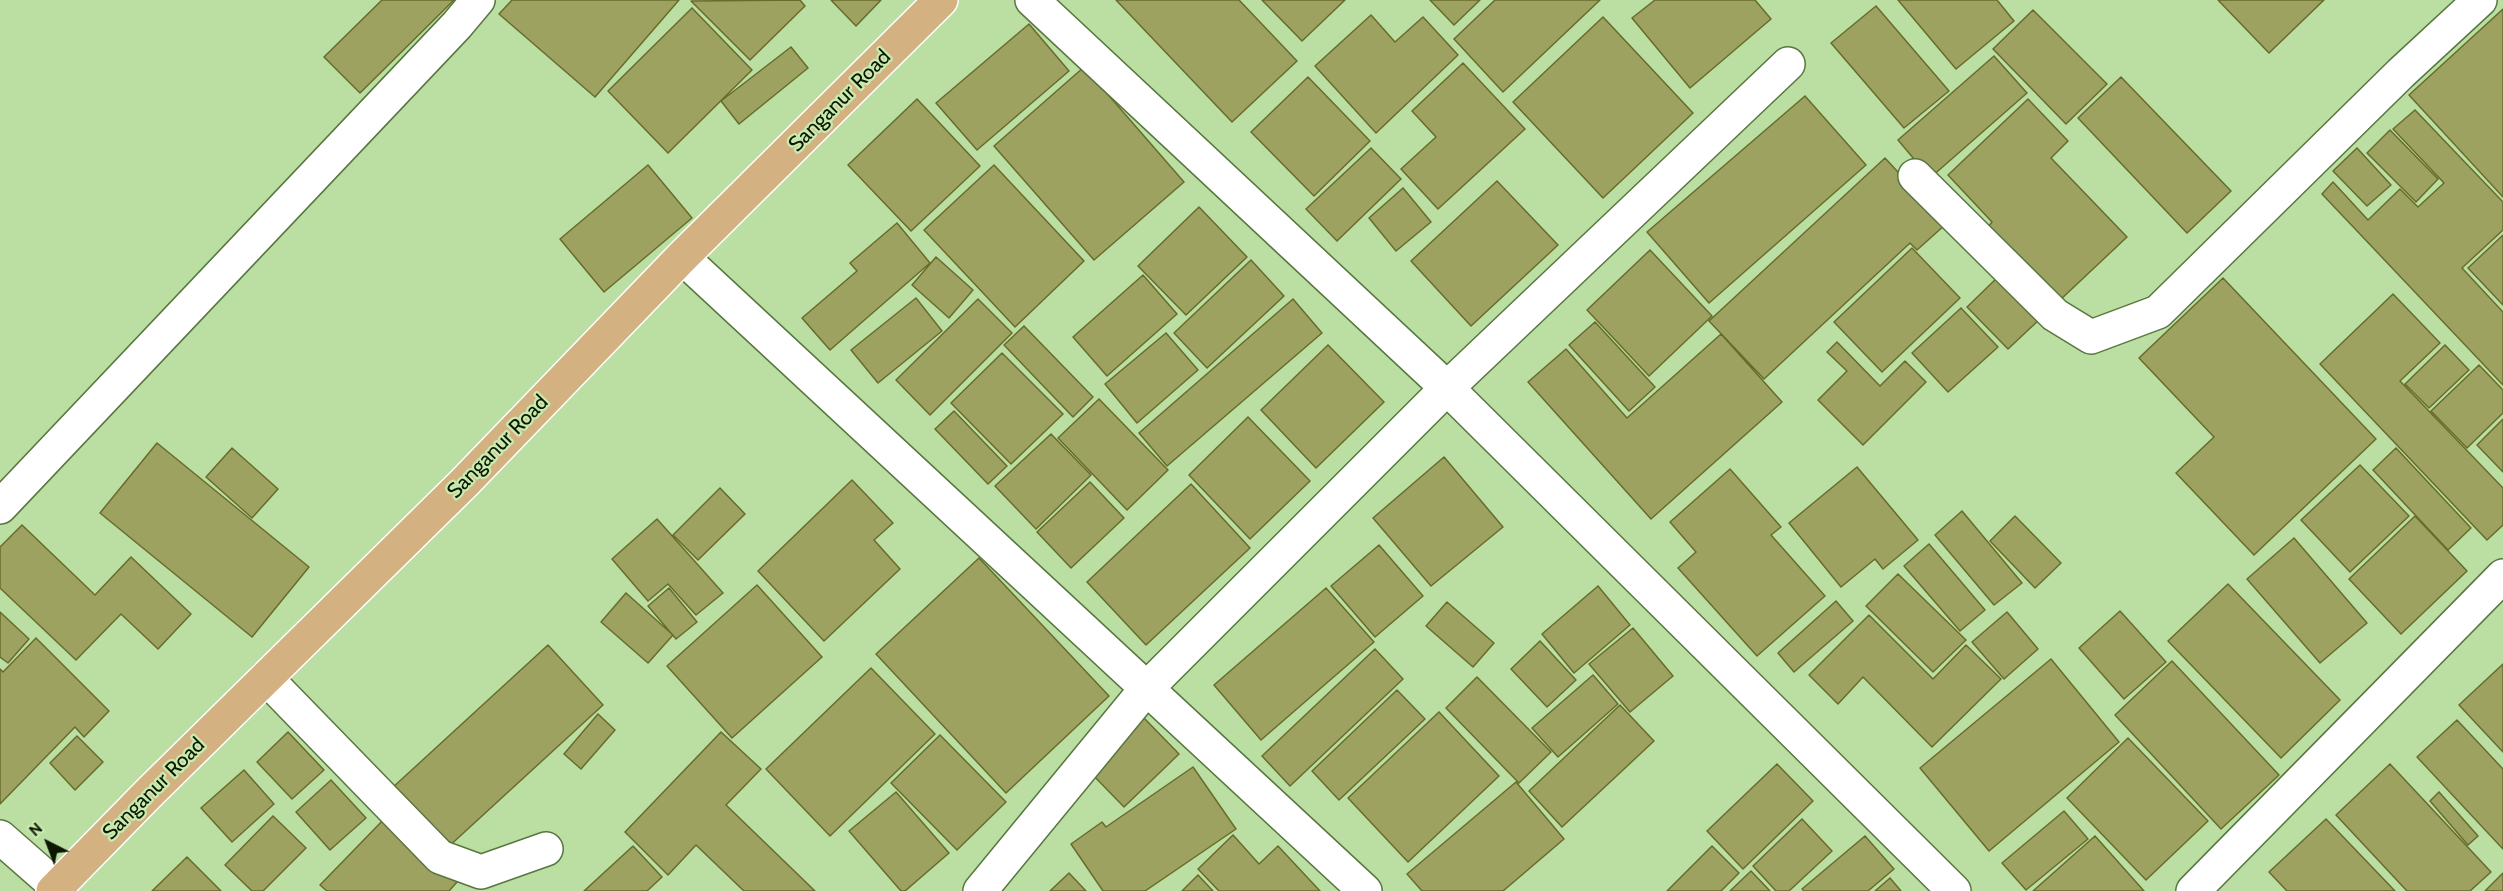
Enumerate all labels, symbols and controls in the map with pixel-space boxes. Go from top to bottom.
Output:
street label: Sanganur Road [784,45,896,157]
street label: Sanganur Road [442,390,554,504]
street label: Sanganur Road [98,733,210,845]
north arrow [18,813,78,873]
text: N [25,818,46,840]

